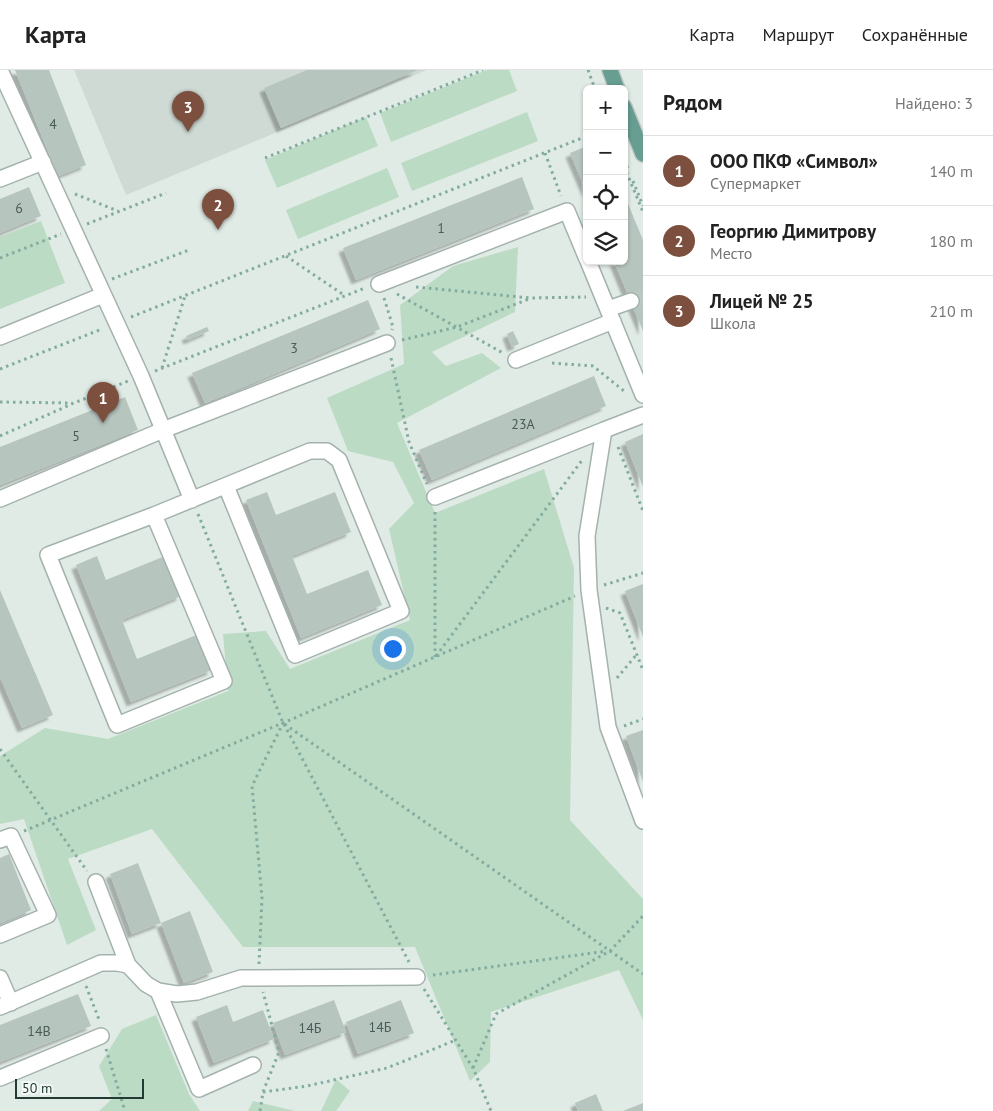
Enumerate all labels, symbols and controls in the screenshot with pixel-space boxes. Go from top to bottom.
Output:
text: Карта [25,19,87,50]
text: Карта [689,23,735,46]
text: Маршрут [763,23,834,46]
text: Сохранённые [862,23,968,46]
map controls [583,85,628,265]
button: + [583,85,628,130]
text: Рядом [663,89,722,116]
pin: 3 [172,91,204,132]
text: Найдено: 3 [895,93,973,113]
house number: 4 [49,115,57,133]
button: − [583,130,628,175]
text: ООО ПКФ «Символ» [710,149,878,173]
text: 1 [674,161,684,181]
text: 140 m [930,161,973,181]
text: Супермаркет [710,173,801,193]
button: locate [583,175,628,220]
pin: 2 [202,189,234,230]
house number: 6 [15,199,23,217]
house number: 1 [437,219,445,237]
text: Георгию Димитрову [710,219,876,243]
button: layers [583,220,628,265]
text: 2 [674,231,684,251]
text: 180 m [930,231,973,251]
text: Место [710,243,752,263]
text: Лицей № 25 [710,289,814,313]
text: 3 [674,301,684,321]
text: 210 m [930,301,973,321]
text: Школа [710,313,756,333]
house number: 3 [290,339,298,357]
pin: 1 [87,382,119,423]
house number: 23А [511,415,536,433]
house number: 5 [72,427,80,445]
your location [380,636,406,662]
house number: 14Б [369,1018,392,1036]
house number: 14Б [299,1019,322,1037]
house number: 14В [27,1022,51,1040]
scale bar [15,1076,144,1099]
text: 50 m [22,1079,52,1097]

